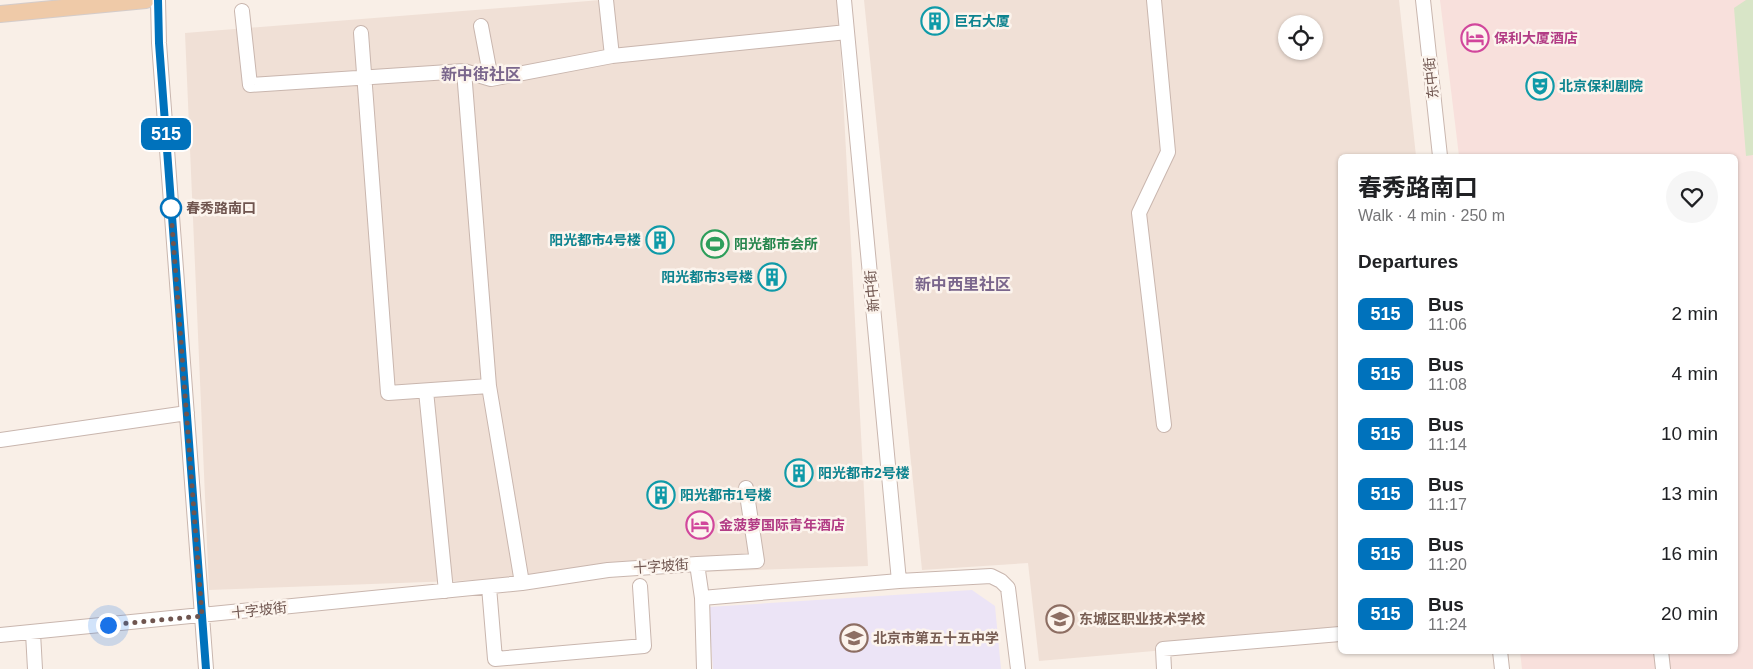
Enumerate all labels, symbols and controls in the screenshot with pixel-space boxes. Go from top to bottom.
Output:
building icon: 巨石大厦 [920,6,950,36]
place label: 巨石大厦 [954,13,1010,29]
map controls [1278,15,1323,60]
button: locate [1278,15,1323,60]
hotel icon: 保利大厦酒店 [1460,23,1490,53]
place label: 保利大厦酒店 [1494,30,1578,46]
street label: 东中街 [1421,56,1441,100]
district label: 新中街社区 [441,65,521,83]
theatre icon: 北京保利剧院 [1525,71,1555,101]
place label: 北京保利剧院 [1559,78,1643,94]
line badge: 515 [137,118,195,150]
text: 515 [151,124,181,144]
button: heart [1666,171,1718,223]
text: 春秀路南口 [1358,174,1478,201]
marker: 春秀路南口 [160,197,182,219]
place label: 春秀路南口 [186,200,256,216]
text: Walk · 4 min · 250 m [1358,207,1505,224]
building icon: 阳光都市4号楼 [645,225,675,255]
sports icon: 阳光都市会所 [700,229,730,259]
place label: 阳光都市4号楼 [549,232,641,248]
place label: 阳光都市会所 [734,236,818,252]
text: Departures [1358,251,1458,272]
building icon: 阳光都市3号楼 [757,262,787,292]
place label: 阳光都市3号楼 [661,269,753,285]
street label: 新中街 [862,269,882,313]
district label: 新中西里社区 [915,275,1011,293]
text: Bus [1428,294,1464,315]
text: 2 min [1672,303,1718,324]
text: 515 [1370,304,1401,324]
text: 11:06 [1428,316,1467,333]
text: Bus [1428,354,1464,375]
text: 4 min [1672,363,1718,384]
text: 515 [1370,364,1401,384]
text: 11:08 [1428,376,1467,393]
text: Bus [1428,414,1464,435]
text: 10 min [1661,423,1718,444]
text: 515 [1370,424,1401,444]
text: 11:14 [1428,436,1467,453]
building icon: 阳光都市2号楼 [784,458,814,488]
place label: 阳光都市2号楼 [818,465,910,481]
text: Bus [1428,474,1464,495]
building icon: 阳光都市1号楼 [646,480,676,510]
text: 13 min [1661,483,1718,504]
text: 515 [1370,484,1401,504]
place label: 阳光都市1号楼 [680,487,772,503]
text: 11:17 [1428,496,1467,513]
hotel icon: 金菠萝国际青年酒店 [685,510,715,540]
place label: 金菠萝国际青年酒店 [719,517,845,533]
text: Bus [1428,534,1464,555]
text: 16 min [1661,543,1718,564]
text: 515 [1370,544,1401,564]
street label: 十字坡街 [633,556,689,576]
text: 11:20 [1428,556,1467,573]
text: Bus [1428,594,1464,615]
street label: 十字坡街 [230,599,288,621]
text: 20 min [1661,603,1718,624]
school or university icon: 东城区职业技术学校 [1045,604,1075,634]
text: 515 [1370,604,1401,624]
place label: 东城区职业技术学校 [1079,611,1205,627]
your location [96,613,121,638]
text: 11:24 [1428,616,1467,633]
school or university icon: 北京市第五十五中学 [839,623,869,653]
place label: 北京市第五十五中学 [873,630,999,646]

